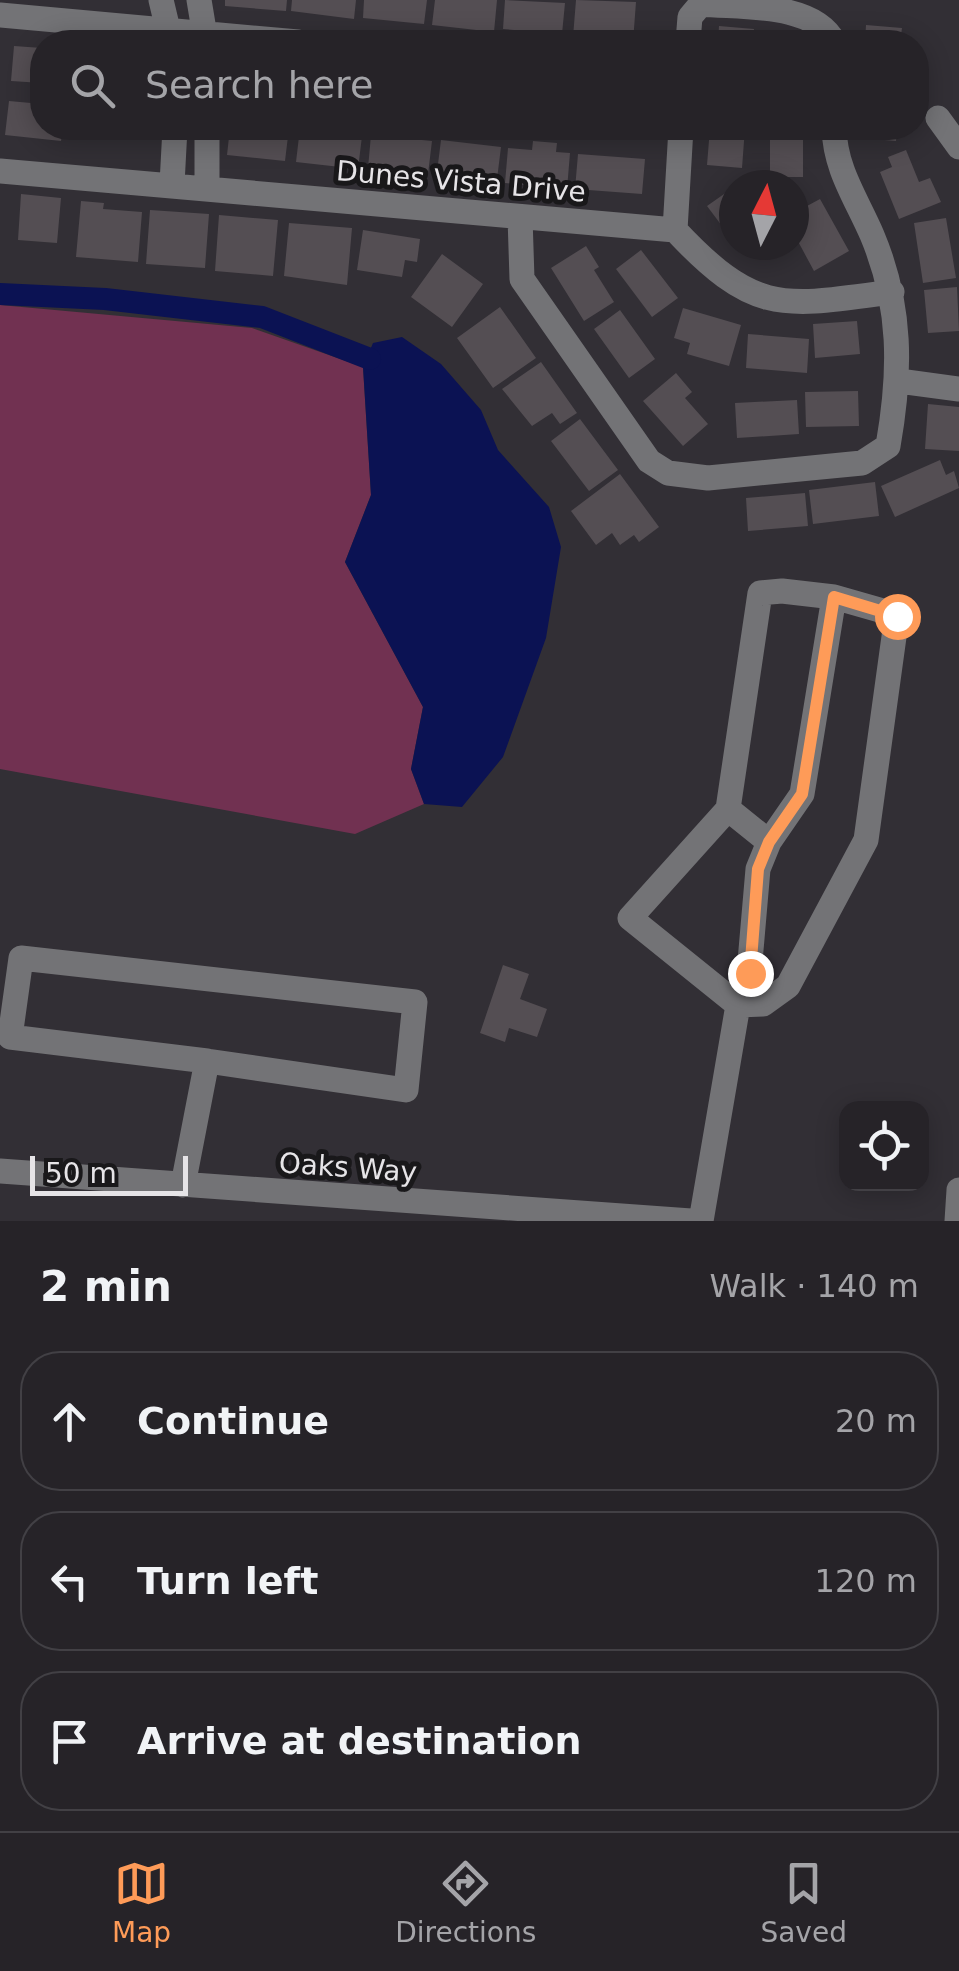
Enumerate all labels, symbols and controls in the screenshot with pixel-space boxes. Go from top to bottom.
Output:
search box [30,30,929,140]
icon: search [65,58,120,113]
text: Search here [145,63,373,107]
street label: Dunes Vista Drive [335,154,587,209]
north arrow [719,170,809,260]
route start [875,594,921,640]
route end [728,951,774,997]
map controls [839,1101,929,1191]
button: locate [839,1101,929,1191]
street label: Oaks Way [278,1146,418,1189]
scale bar [30,1151,188,1196]
text: 50 m [45,1157,117,1190]
text: 2 min [40,1262,172,1311]
text: Walk · 140 m [709,1267,919,1305]
icon: ahead [42,1394,97,1449]
text: Continue [137,1399,329,1443]
text: 20 m [835,1402,917,1440]
icon: left [42,1554,97,1609]
text: Turn left [137,1559,318,1603]
text: 120 m [815,1562,917,1600]
icon: arrive [42,1714,97,1769]
text: Arrive at destination [137,1719,582,1763]
tab: Map [112,1856,171,1949]
tab: Directions [395,1856,536,1949]
tab: Saved [760,1856,847,1949]

